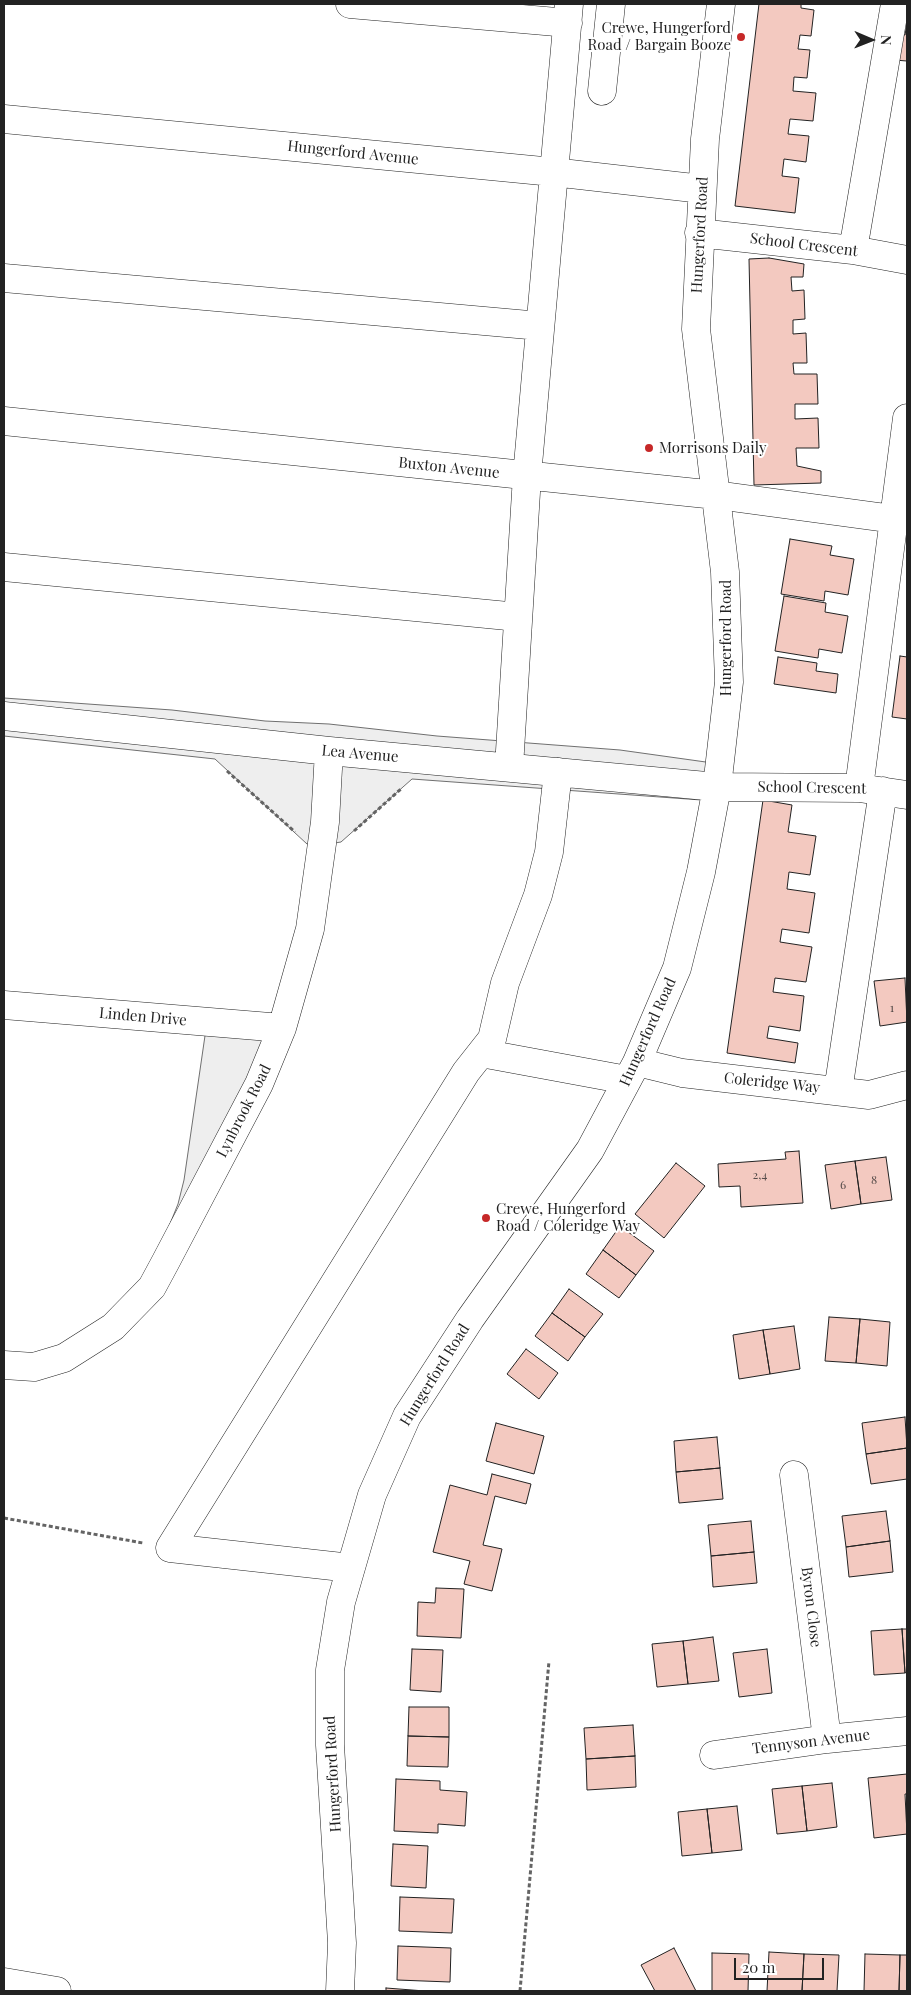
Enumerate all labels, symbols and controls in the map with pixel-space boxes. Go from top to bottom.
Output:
north arrow [846,15,896,65]
place label: Crewe, Hungerford Road / Bargain Booze [587,19,731,54]
marker: Crewe, Hungerford Road / Bargain Booze [735,31,747,43]
text: N [877,35,896,45]
street label: Hungerford Avenue [286,137,420,169]
street label: Hungerford Road [688,176,712,294]
street label: School Crescent [749,229,859,261]
place label: Morrisons Daily [659,439,767,457]
marker: Morrisons Daily [643,442,655,454]
street label: Buxton Avenue [398,454,500,482]
street label: Hungerford Road [717,580,735,696]
street label: Lea Avenue [321,742,399,766]
street label: School Crescent [758,778,866,798]
street label: Hungerford Road [616,975,680,1089]
house number: 1 [890,1001,894,1015]
street label: Linden Drive [98,1004,188,1030]
street label: Lynbrook Road [213,1062,275,1160]
street label: Coleridge Way [723,1069,821,1097]
house number: 2,4 [753,1168,767,1182]
house number: 8 [871,1173,877,1187]
house number: 6 [840,1178,846,1192]
place label: Crewe, Hungerford Road / Coleridge Way [496,1200,640,1235]
marker: Crewe, Hungerford Road / Coleridge Way [480,1212,492,1224]
street label: Hungerford Road [396,1321,474,1429]
street label: Byron Close [797,1566,825,1648]
street label: Hungerford Road [321,1715,345,1833]
street label: Tennyson Avenue [751,1726,871,1758]
scale bar [736,1948,826,1980]
text: 20 m [742,1957,775,1977]

